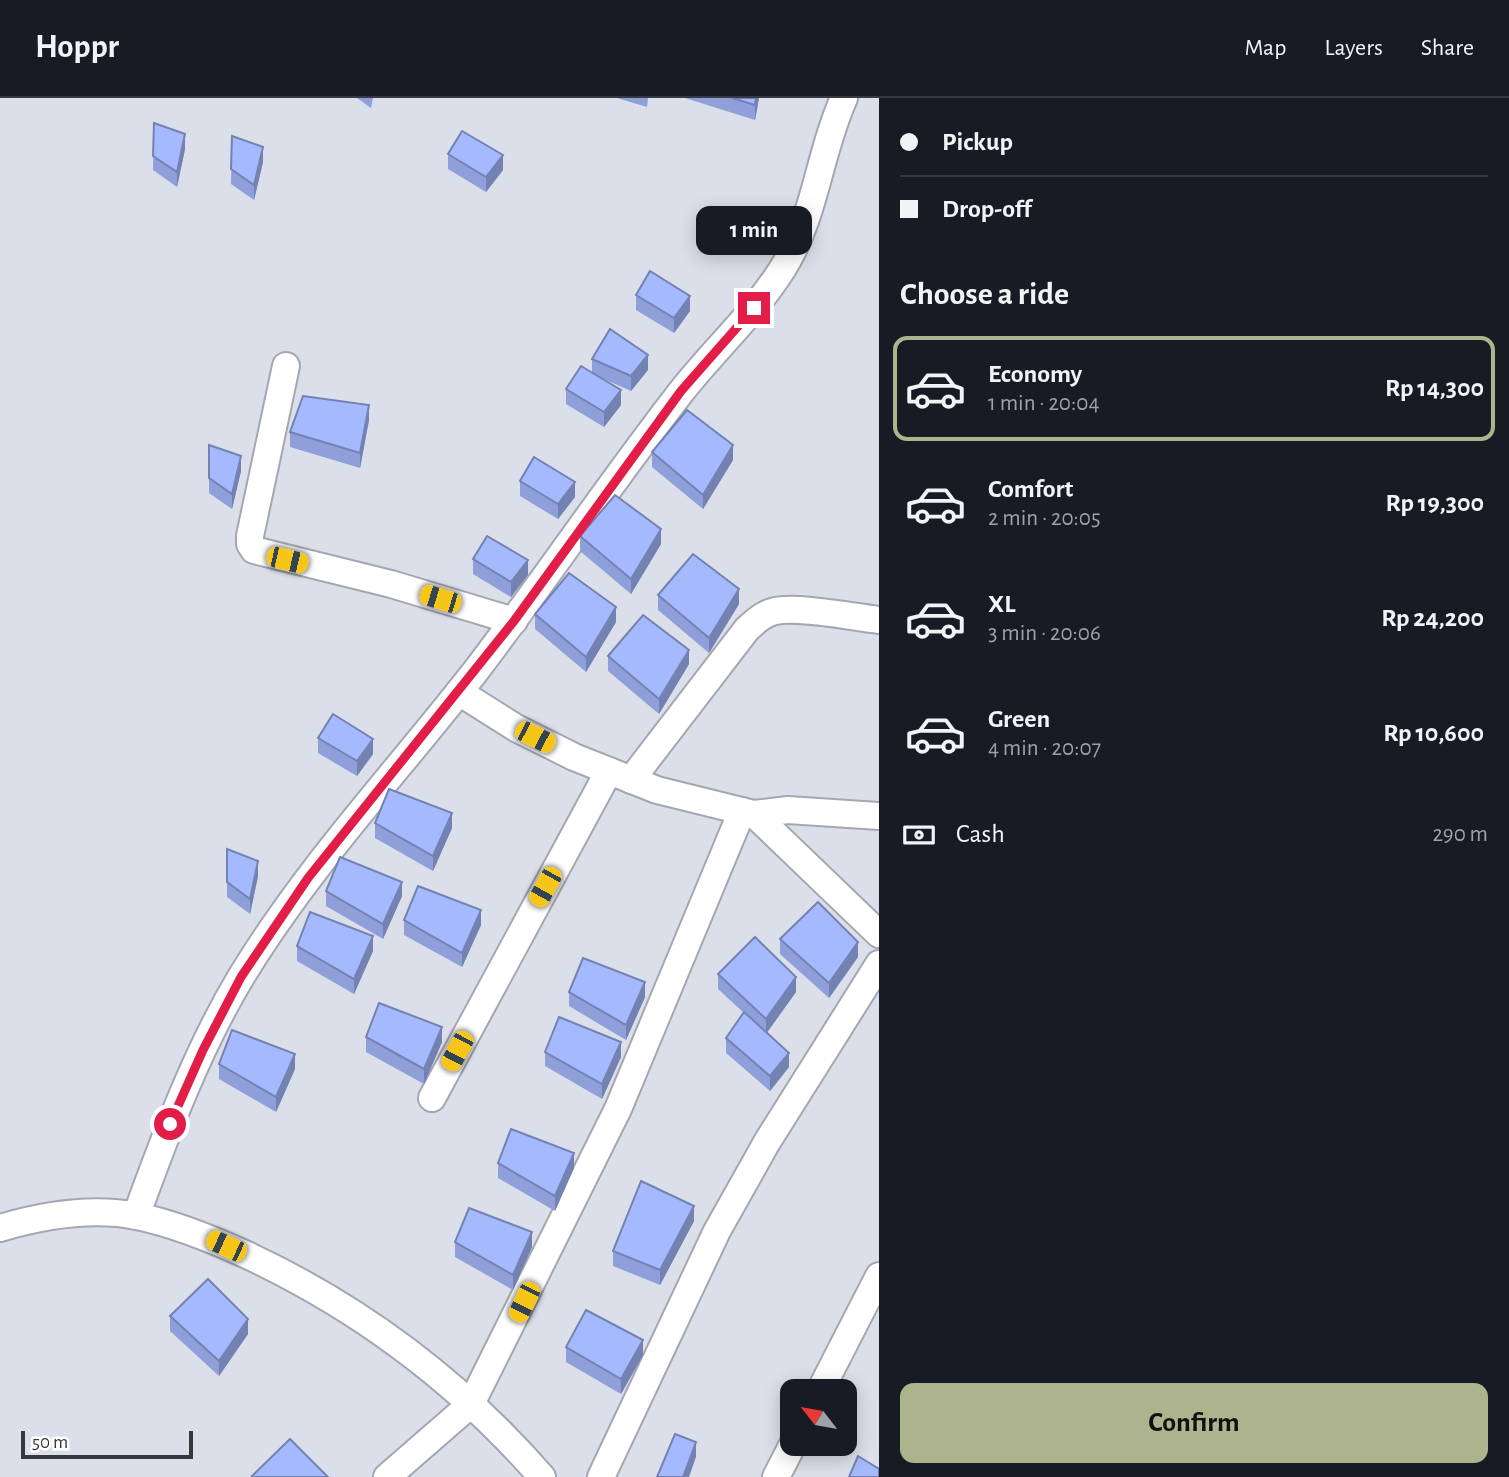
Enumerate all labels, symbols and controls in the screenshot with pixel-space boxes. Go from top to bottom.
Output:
text: Hoppr [35,31,119,64]
text: Map [1244,36,1286,60]
text: Layers [1324,36,1383,60]
text: Share [1421,36,1474,60]
text: Pickup [942,129,1013,155]
text: Drop-off [942,196,1031,222]
callout: 1 min [696,206,812,256]
text: 1 min [730,219,778,242]
text: Choose a ride [900,278,1069,310]
route end [738,292,770,324]
icon: car [904,357,967,420]
text: Economy [988,361,1082,387]
text: Rp 14,300 [1385,375,1484,401]
text: 1 min · 20:04 [988,392,1099,415]
icon: car [904,472,967,535]
text: Comfort [988,476,1073,502]
text: Rp 19,300 [1386,490,1484,516]
text: 2 min · 20:05 [988,507,1101,530]
car [265,545,310,575]
car [417,583,464,615]
icon: car [904,587,967,650]
text: XL [988,591,1015,617]
text: Rp 24,200 [1381,605,1484,631]
text: 3 min · 20:06 [988,622,1101,645]
icon: car [904,702,967,765]
text: Green [988,706,1050,732]
car [512,718,559,756]
text: Rp 10,600 [1383,720,1484,746]
text: 4 min · 20:07 [988,737,1101,760]
icon: cash [900,816,938,854]
text: Cash [956,821,1005,847]
text: 290 m [1432,823,1488,846]
car [526,864,565,910]
car [438,1028,477,1074]
route start [154,1108,186,1140]
car [203,1228,250,1264]
car [506,1279,543,1325]
north arrow [780,1379,858,1456]
map controls [780,1379,857,1456]
button: Confirm [900,1383,1488,1463]
scale bar [21,1428,192,1460]
text: 50 m [32,1433,68,1452]

